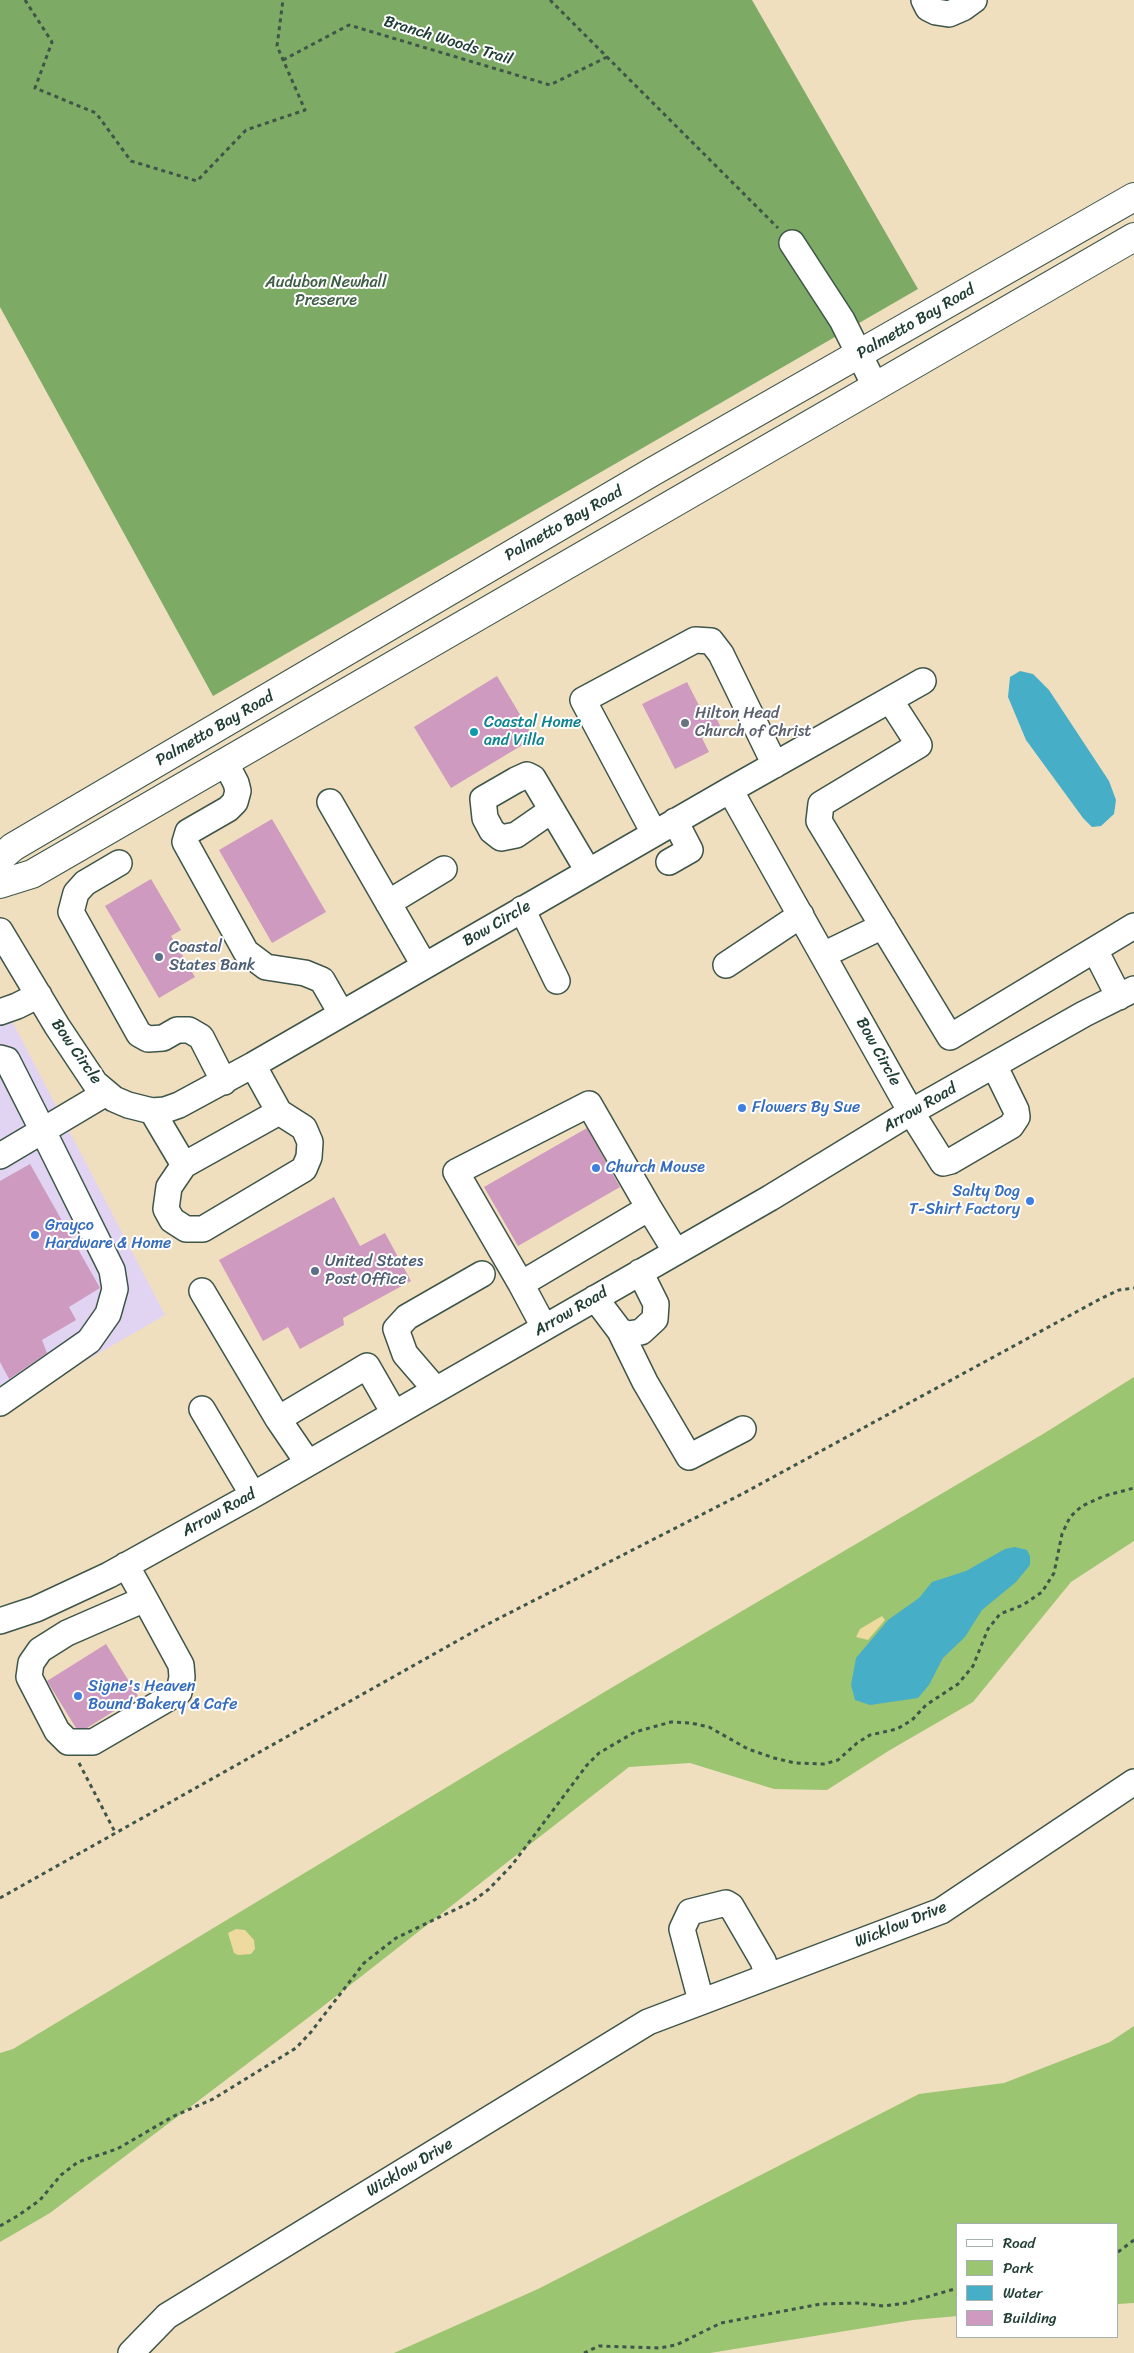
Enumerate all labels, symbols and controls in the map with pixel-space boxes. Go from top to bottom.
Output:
street label: Branch Woods Trail [381,12,515,70]
park label: Audubon Newhall Preserve [265,273,387,311]
street label: Palmetto Bay Road [854,280,978,364]
street label: Palmetto Bay Road [502,482,626,566]
street label: Palmetto Bay Road [153,687,277,771]
place label: Hilton Head Church of Christ [695,704,811,742]
place label: Coastal Home and Villa [484,713,581,751]
marker: Hilton Head Church of Christ [679,717,691,729]
marker: Coastal Home and Villa [468,726,480,738]
street label: Bow Circle [460,897,534,951]
place label: Coastal States Bank [169,938,255,976]
marker: Coastal States Bank [153,951,165,963]
street label: Bow Circle [851,1014,905,1090]
street label: Bow Circle [47,1016,105,1088]
street label: Arrow Road [880,1079,960,1137]
place label: Flowers By Sue [752,1098,860,1118]
marker: Flowers By Sue [736,1102,748,1114]
place label: Church Mouse [606,1158,705,1178]
marker: Church Mouse [590,1162,602,1174]
place label: Salty Dog T-Shirt Factory [909,1182,1020,1220]
marker: Salty Dog T-Shirt Factory [1024,1195,1036,1207]
place label: Grayco Hardware & Home [45,1216,171,1254]
marker: Grayco Hardware & Home [29,1229,41,1241]
place label: United States Post Office [325,1252,423,1290]
marker: United States Post Office [309,1265,321,1277]
street label: Arrow Road [531,1283,611,1341]
street label: Arrow Road [179,1485,259,1541]
place label: Signe's Heaven Bound Bakery & Cafe [88,1677,237,1715]
marker: Signe's Heaven Bound Bakery & Cafe [72,1690,84,1702]
street label: Wicklow Drive [852,1898,950,1952]
street label: Wicklow Drive [363,2135,457,2201]
legend [956,2223,1119,2338]
text: Road [1003,2230,1035,2256]
text: Park [1003,2255,1034,2281]
text: Water [1003,2280,1043,2306]
text: Building [1003,2305,1057,2331]

